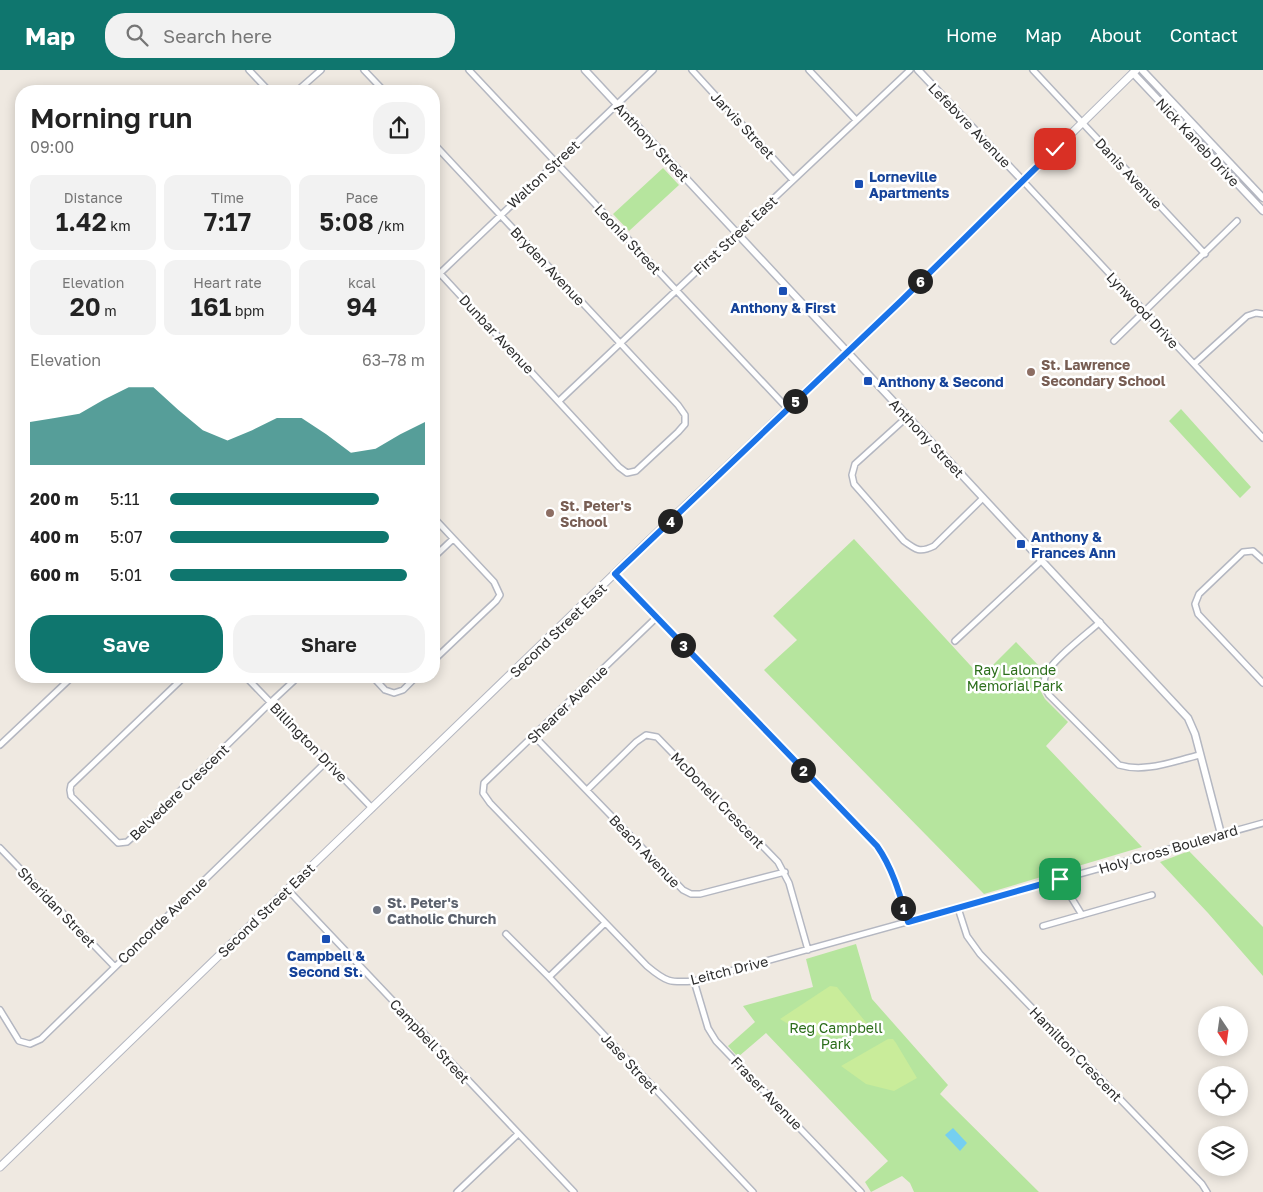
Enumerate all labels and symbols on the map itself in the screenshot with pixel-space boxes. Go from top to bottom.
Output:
street label: Lefebvre Avenue [925,79,1015,171]
street label: Jarvis Street [708,88,778,162]
street label: Nick Kaneb Drive [1153,94,1243,190]
street label: Anthony Street [611,99,693,185]
pin [1034,128,1076,170]
street label: Danis Avenue [1092,134,1166,212]
street label: Walton Street [503,136,583,212]
place label: Lorneville Apartments [869,168,950,201]
marker: Lorneville Apartments [853,178,865,190]
street label: First Street East [690,192,780,278]
street label: Leonia Street [591,200,665,278]
street label: Bryden Avenue [507,223,589,309]
pin: 6 [908,268,932,294]
street label: Lynwood Drive [1103,268,1183,352]
marker: Anthony & First [777,285,789,297]
street label: Dunbar Avenue [456,291,538,377]
place label: Anthony & First [730,299,836,316]
place label: St. Lawrence Secondary School [1041,356,1166,389]
marker: St. Lawrence Secondary School [1025,366,1037,378]
place label: Anthony & Second [878,373,1004,390]
marker: Anthony & Second [862,375,874,387]
pin: 5 [782,388,808,414]
street label: Anthony Street [886,395,968,481]
place label: St. Peter's School [560,497,632,530]
marker: St. Peter's School [544,507,556,519]
pin: 4 [658,508,682,534]
place label: Anthony & Frances Ann [1031,528,1116,561]
marker: Anthony & Frances Ann [1015,538,1027,550]
street label: Second Street East [506,579,610,681]
pin: 3 [670,632,696,658]
street label: Shearer Avenue [523,661,611,747]
park label: Ray Lalonde Memorial Park [967,661,1063,694]
street label: Billington Drive [267,699,351,785]
street label: Belvedere Crescent [126,740,232,844]
street label: McDonell Crescent [668,748,768,852]
pin: 2 [790,758,816,782]
street label: Beach Avenue [606,811,684,891]
street label: Holy Cross Boulevard [1097,821,1239,877]
pin [1039,858,1081,900]
street label: Second Street East [214,859,318,961]
street label: Sheridan Street [14,863,100,951]
street label: Concorde Avenue [114,873,210,967]
place label: St. Peter's Catholic Church [387,894,496,927]
pin: 1 [890,896,916,920]
marker: St. Peter's Catholic Church [371,904,383,916]
marker: Campbell & Second St. [320,933,332,945]
place label: Campbell & Second St. [287,947,365,980]
street label: Leitch Drive [688,952,770,988]
street label: Campbell Street [387,995,473,1087]
street label: Hamilton Crescent [1026,1003,1126,1105]
north arrow [1198,1006,1248,1056]
park label: Reg Campbell Park [789,1019,883,1052]
street label: Jase Street [598,1029,662,1097]
street label: Fraser Avenue [728,1053,806,1133]

